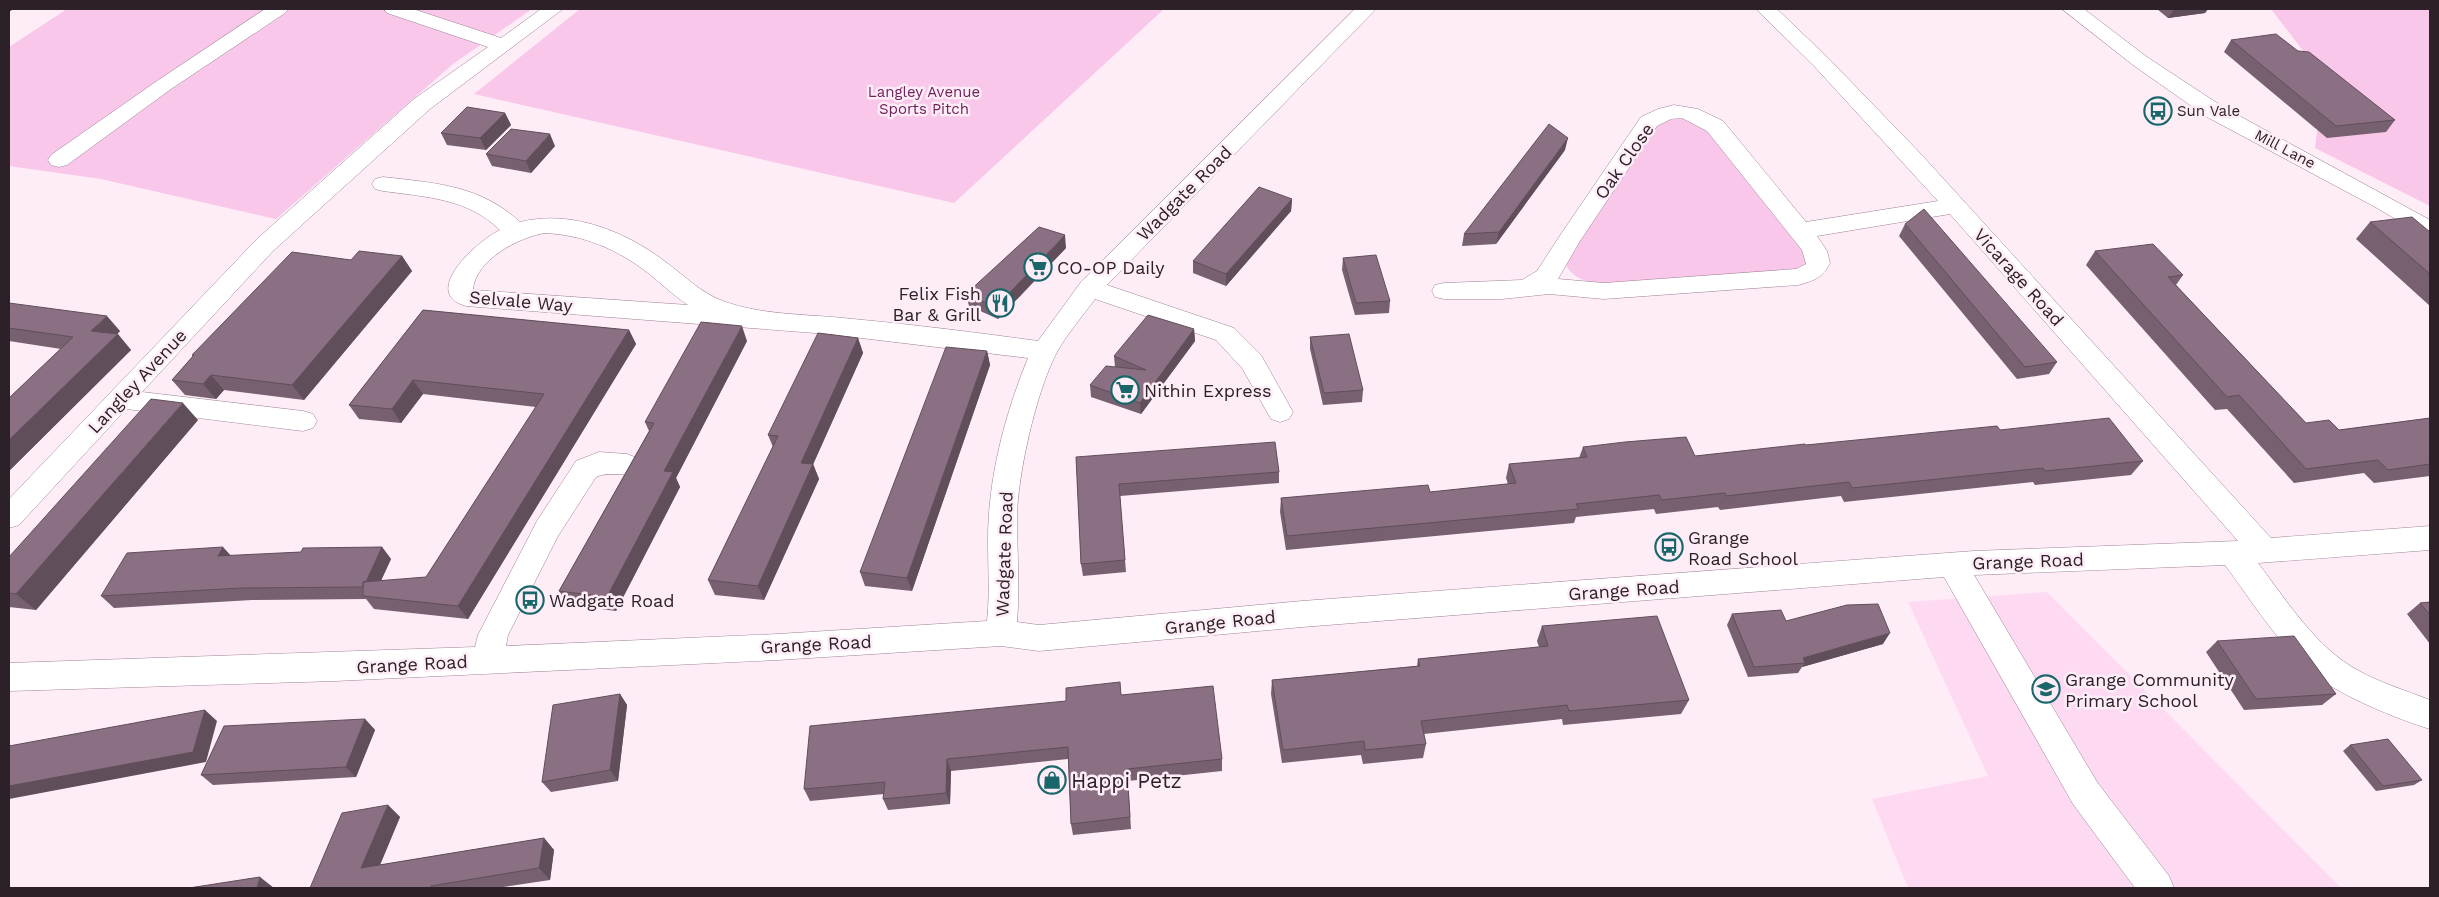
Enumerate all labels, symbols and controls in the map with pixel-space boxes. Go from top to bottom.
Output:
park label: Langley Avenue Sports Pitch [868,83,980,118]
bus stop icon: Sun Vale [2143,96,2173,126]
place label: Sun Vale [2177,102,2240,120]
street label: Oak Close [1590,119,1658,203]
street label: Mill Lane [2252,126,2318,172]
street label: Wadgate Road [1132,141,1236,245]
street label: Vicarage Road [1970,224,2068,330]
supermarket icon: CO-OP Daily [1023,252,1053,282]
place label: CO-OP Daily [1057,257,1165,278]
place label: Felix Fish Bar & Grill [892,283,981,325]
street label: Selvale Way [469,286,574,316]
restaurant icon: Felix Fish Bar & Grill [985,288,1015,318]
street label: Langley Avenue [83,324,191,438]
supermarket icon: Nithin Express [1110,375,1140,405]
place label: Nithin Express [1144,380,1272,401]
street label: Wadgate Road [991,491,1017,617]
place label: Grange Road School [1688,527,1798,569]
bus stop icon: Grange Road School [1654,532,1684,562]
street label: Grange Road [1972,549,2084,573]
street label: Grange Road [1568,576,1680,604]
bus stop icon: Wadgate Road [515,585,545,615]
place label: Wadgate Road [549,590,674,611]
street label: Grange Road [1163,606,1277,638]
street label: Grange Road [760,631,872,657]
street label: Grange Road [356,651,468,677]
place label: Grange Community Primary School [2065,669,2235,711]
school or university icon: Grange Community Primary School [2031,674,2061,704]
shop icon: Happi Petz [1037,765,1067,795]
place label: Happi Petz [1071,768,1182,793]

